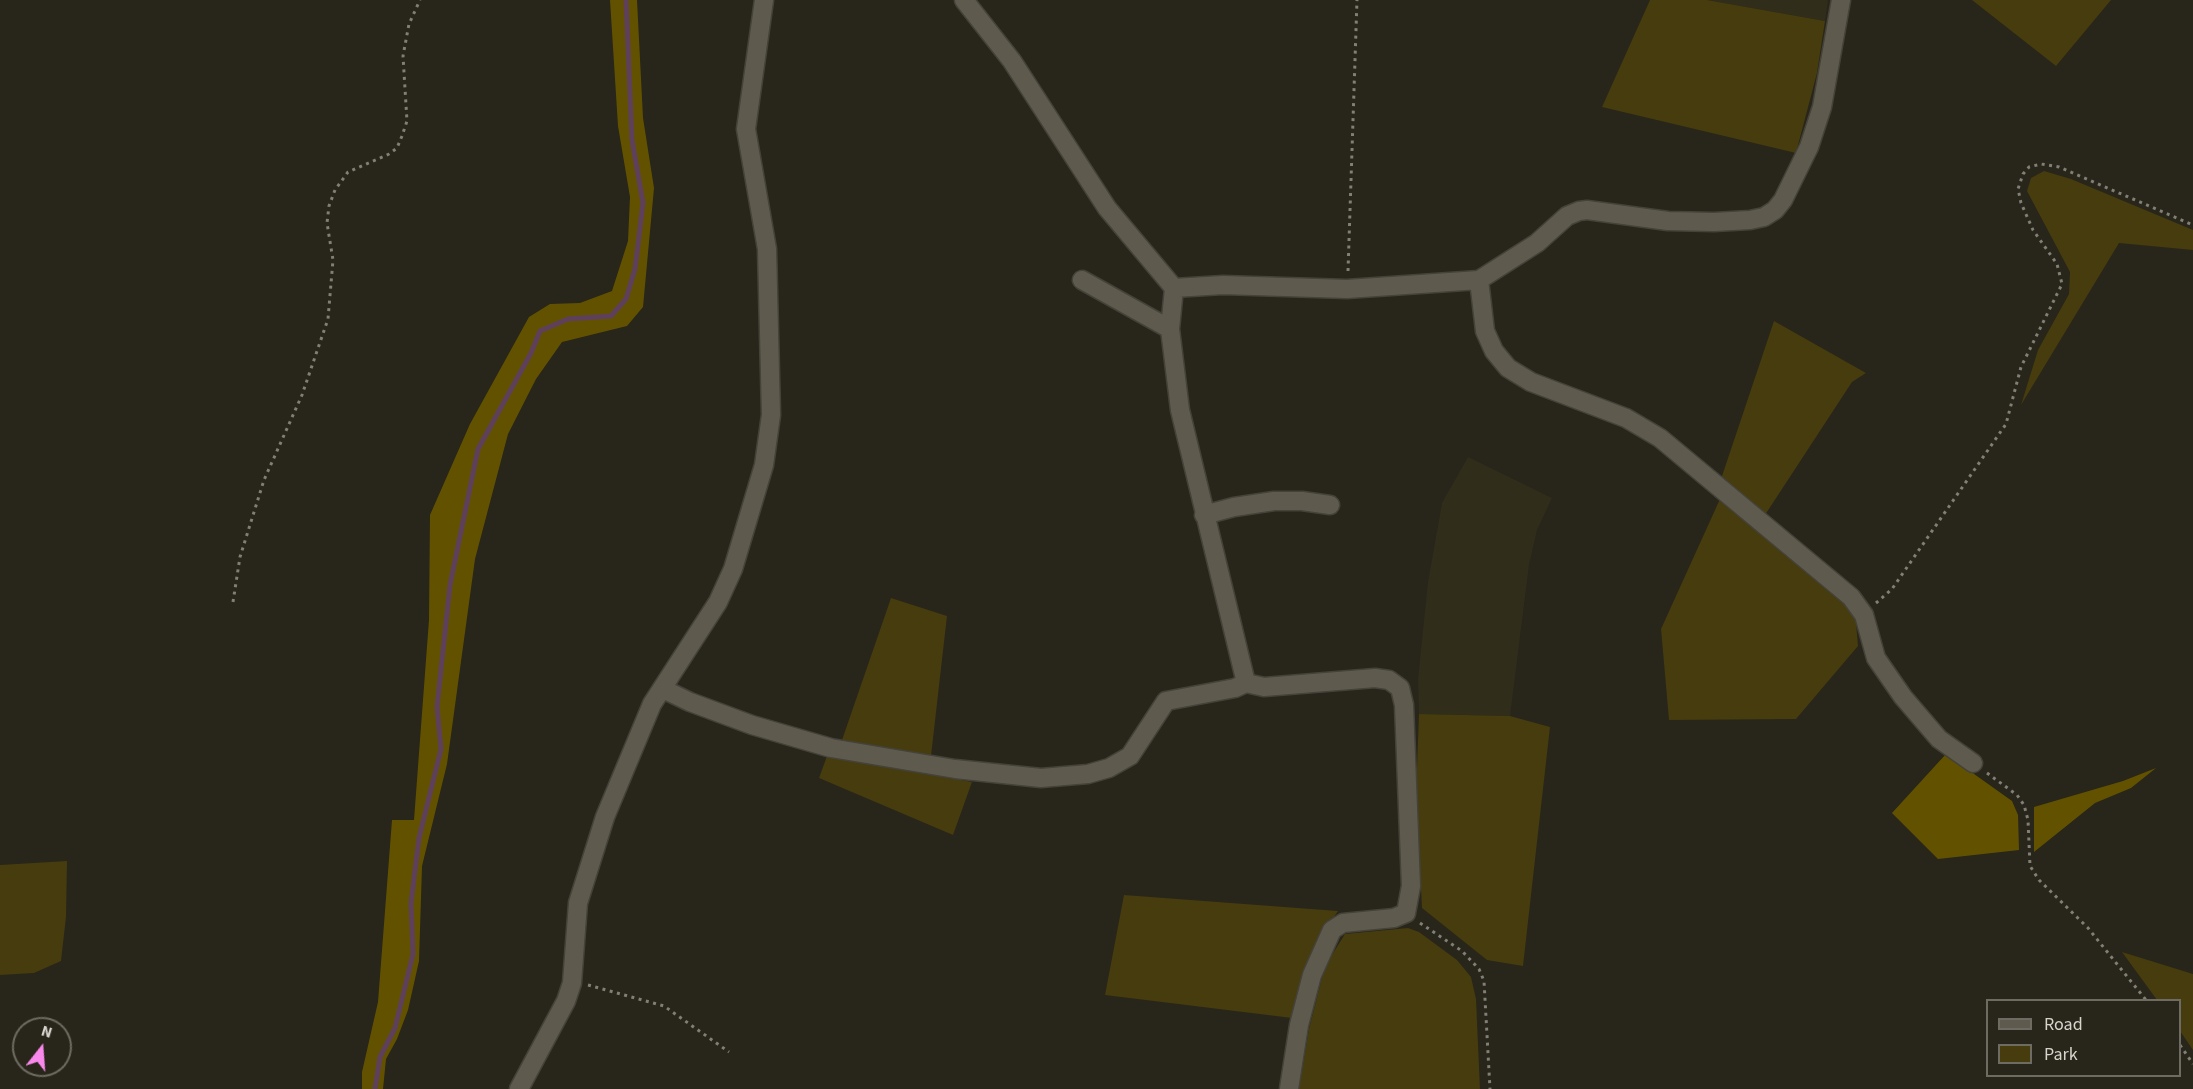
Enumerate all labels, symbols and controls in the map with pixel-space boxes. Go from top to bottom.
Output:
legend [1986,999,2181,1077]
text: Road [2044,1012,2083,1037]
north arrow [12,1017,72,1077]
text: N [38,1020,55,1044]
text: Park [2044,1042,2078,1067]

